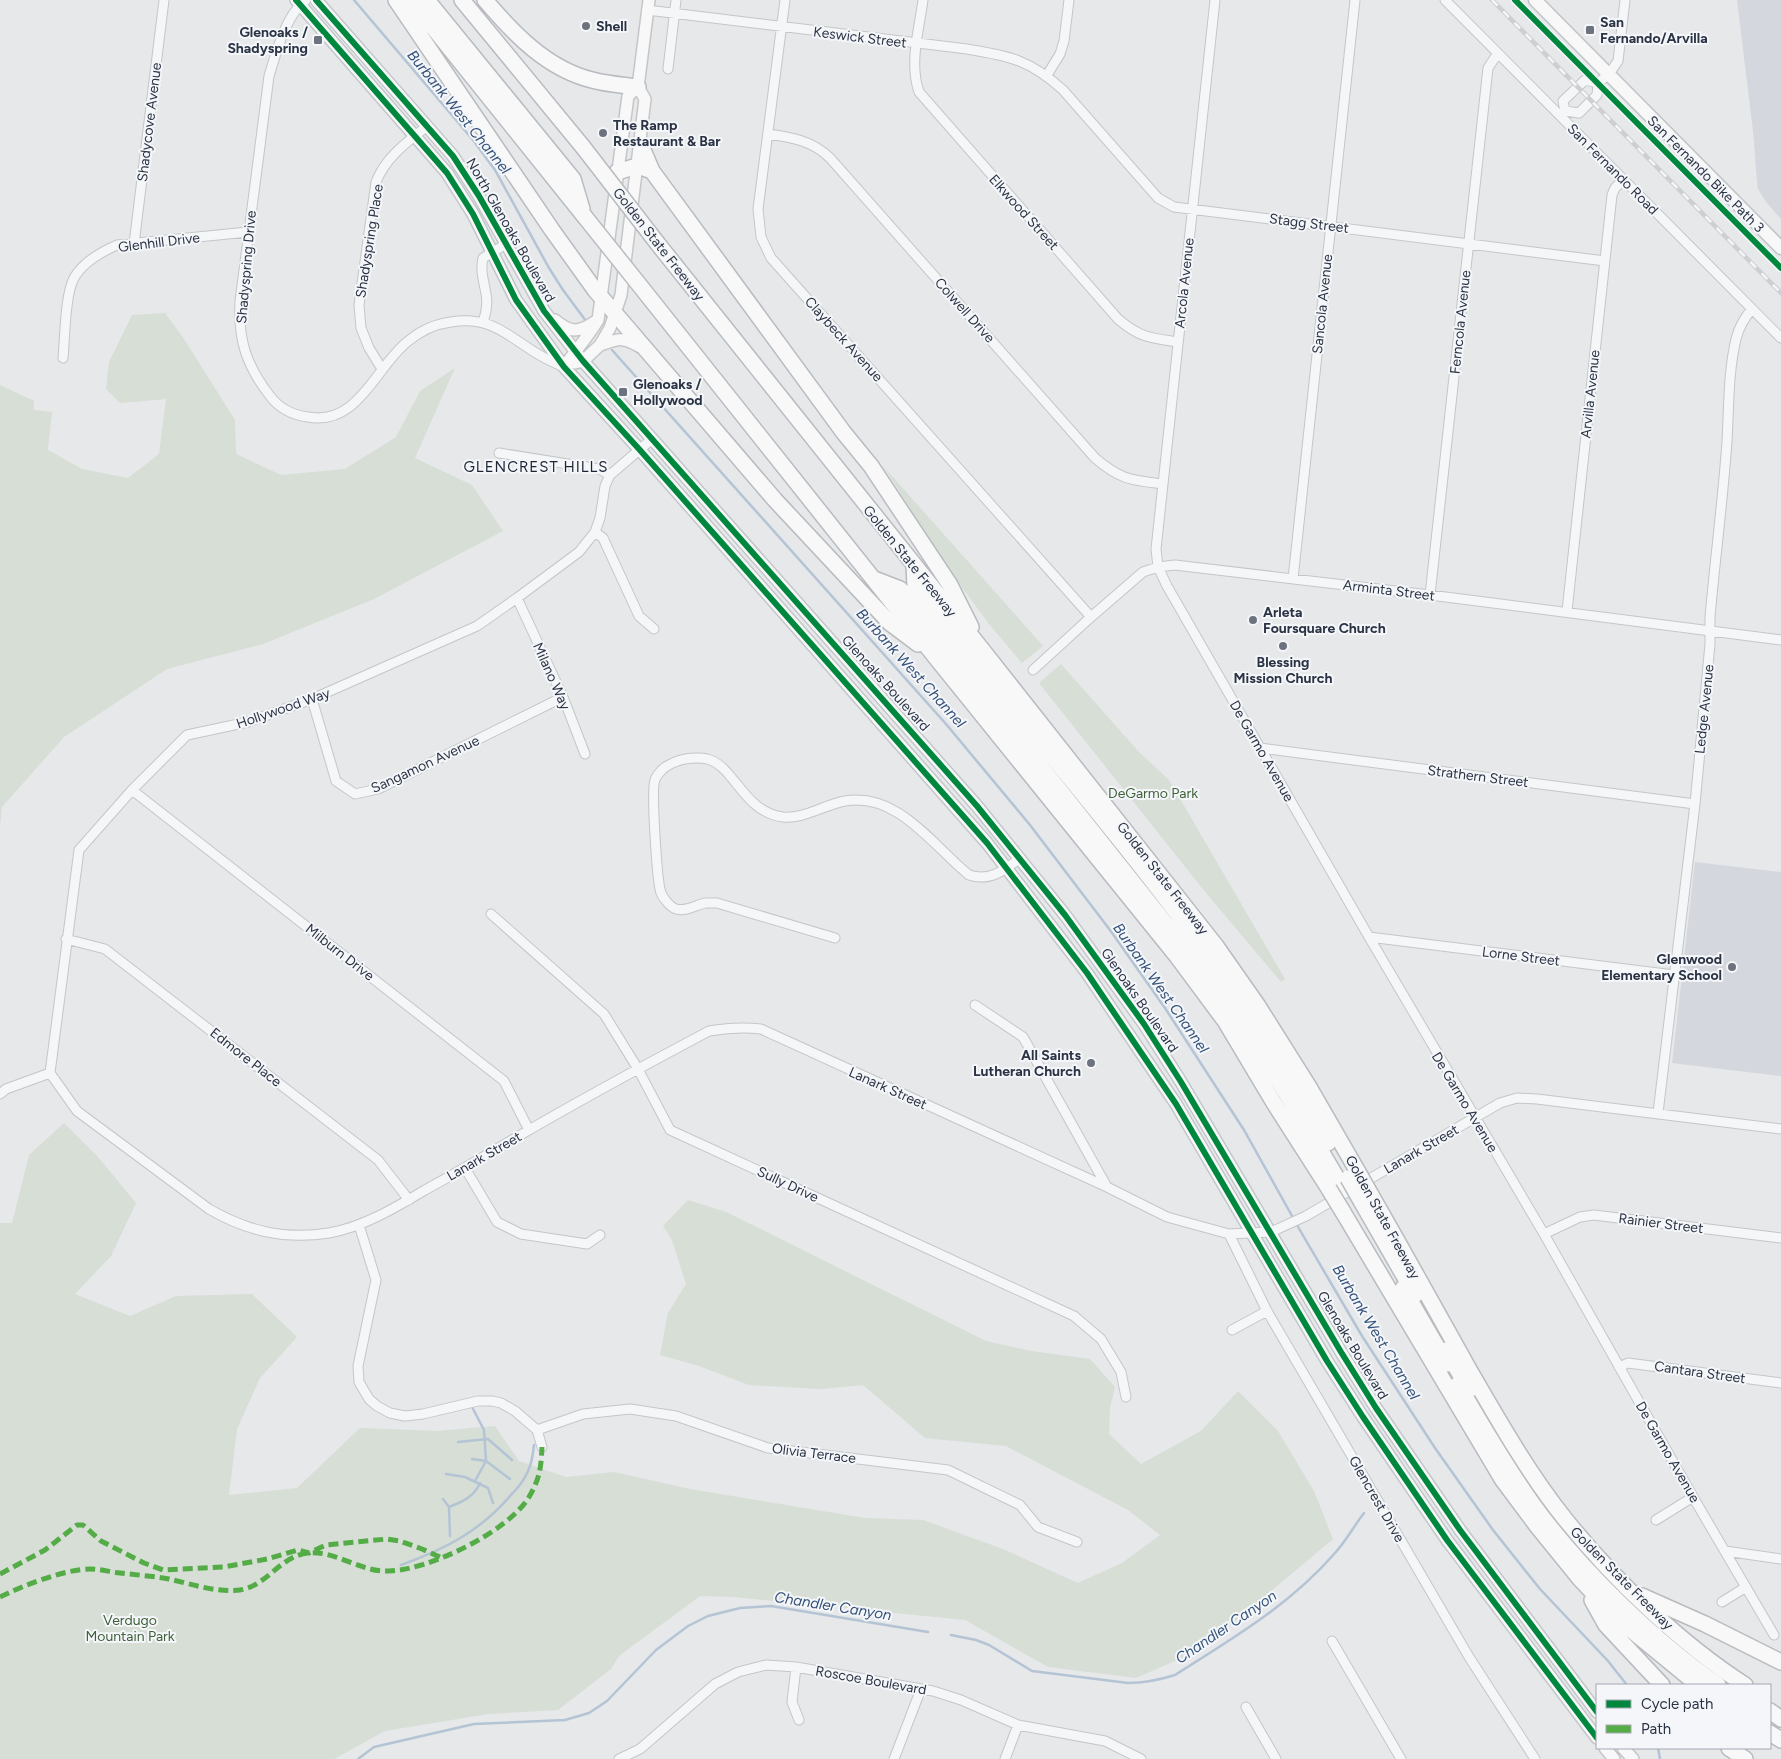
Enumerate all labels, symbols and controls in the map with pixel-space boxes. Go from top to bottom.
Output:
place label: San Fernando/Arvilla [1600,14,1708,47]
place label: Shell [596,18,627,35]
marker: Shell [580,20,592,32]
street label: Keswick Street [812,23,908,52]
place label: Glenoaks / Shadyspring [227,24,308,57]
marker: San Fernando/Arvilla [1584,24,1596,36]
marker: Glenoaks / Shadyspring [312,34,324,46]
water label: Burbank West Channel [403,46,515,178]
street label: Shadycove Avenue [134,61,165,183]
street label: San Fernando Bike Path 3 [1644,112,1768,236]
place label: The Ramp Restaurant & Bar [613,117,721,150]
street label: San Fernando Road [1564,120,1662,218]
marker: The Ramp Restaurant & Bar [597,127,609,139]
street label: North Glenoaks Boulevard [462,155,559,305]
street label: Elkwood Street [985,171,1062,254]
street label: Shadyspring Place [352,183,387,299]
street label: Golden State Freeway [609,184,708,305]
street label: Shadyspring Drive [233,209,260,324]
street label: Stagg Street [1268,210,1350,237]
street label: Glenhill Drive [117,229,201,256]
street label: Arcola Avenue [1171,237,1198,329]
street label: Sancola Avenue [1309,253,1336,355]
street label: Ferncola Avenue [1447,269,1474,375]
street label: Colwell Drive [931,274,999,347]
street label: Claybeck Avenue [801,293,887,386]
street label: Arvilla Avenue [1577,349,1604,439]
place label: Glenoaks / Hollywood [633,376,703,409]
marker: Glenoaks / Hollywood [617,386,629,398]
district label: GLENCREST HILLS [463,458,609,476]
street label: Golden State Freeway [859,502,960,621]
street label: Arminta Street [1342,576,1436,605]
place label: Arleta Foursquare Church [1263,604,1386,637]
water label: Burbank West Channel [853,605,970,732]
marker: Arleta Foursquare Church [1247,614,1259,626]
street label: Glenoaks Boulevard [838,632,933,735]
street label: Milano Way [529,640,574,713]
marker: Blessing Mission Church [1277,640,1289,652]
place label: Blessing Mission Church [1234,654,1332,687]
street label: Ledge Avenue [1691,663,1718,755]
street label: Hollywood Way [234,684,333,732]
street label: De Garmo Avenue [1226,698,1298,805]
street label: Sangamon Avenue [368,732,482,797]
street label: Strathern Street [1426,762,1529,791]
park label: DeGarmo Park [1108,785,1198,802]
street label: Golden State Freeway [1113,818,1212,939]
street label: Milburn Drive [302,920,378,985]
water label: Burbank West Channel [1109,920,1213,1057]
street label: Lorne Street [1481,943,1561,970]
street label: Glenoaks Boulevard [1097,945,1182,1056]
place label: Glenwood Elementary School [1601,951,1722,984]
marker: Glenwood Elementary School [1726,961,1738,973]
street label: Edmore Place [207,1024,285,1091]
place label: All Saints Lutheran Church [973,1047,1081,1080]
street label: De Garmo Avenue [1428,1049,1501,1156]
marker: All Saints Lutheran Church [1085,1057,1097,1069]
street label: Lanark Street [846,1064,929,1113]
street label: Lanark Street [1381,1121,1462,1178]
street label: Lanark Street [444,1128,525,1185]
street label: Golden State Freeway [1341,1152,1424,1283]
street label: Sully Drive [754,1163,822,1206]
street label: Rainier Street [1618,1210,1704,1237]
water label: Burbank West Channel [1329,1261,1424,1403]
street label: Glenoaks Boulevard [1313,1288,1392,1403]
street label: Cantara Street [1653,1358,1747,1387]
street label: De Garmo Avenue [1632,1399,1704,1506]
street label: Olivia Terrace [771,1440,857,1467]
street label: Glencrest Drive [1345,1453,1408,1546]
street label: Golden State Freeway [1567,1523,1677,1634]
water label: Chandler Canyon [1172,1586,1280,1668]
water label: Chandler Canyon [773,1588,893,1624]
park label: Verdugo Mountain Park [85,1612,175,1645]
street label: Roscoe Boulevard [814,1662,928,1699]
legend [1596,1684,1771,1749]
text: Cycle path [1641,1695,1713,1713]
text: Path [1641,1720,1671,1738]

